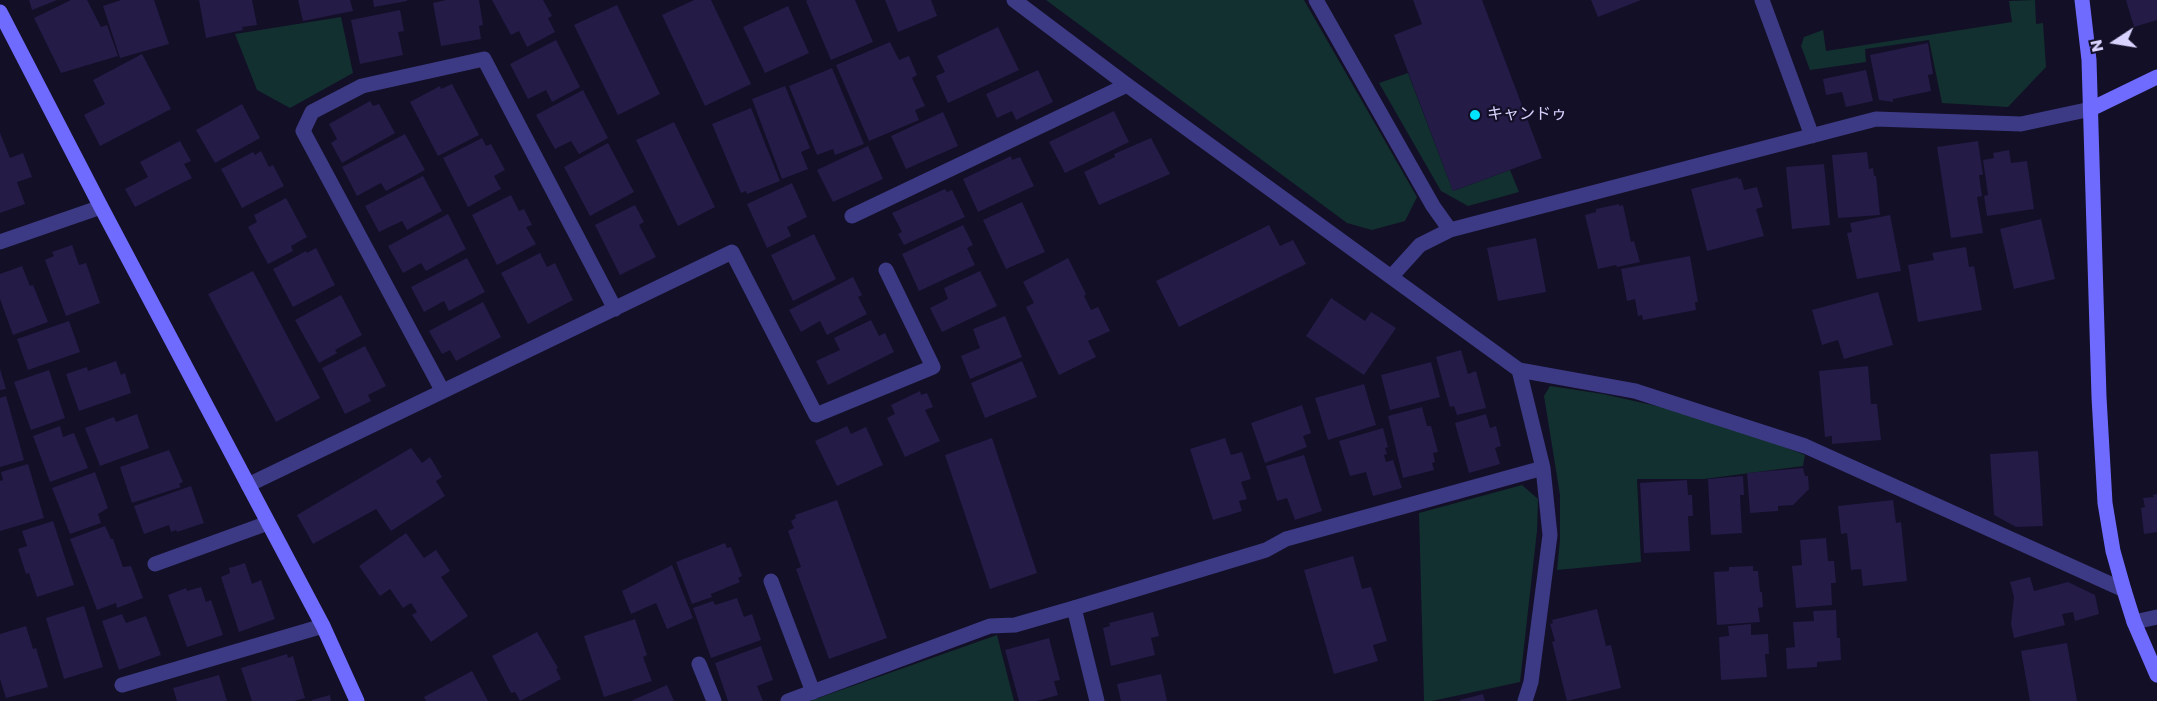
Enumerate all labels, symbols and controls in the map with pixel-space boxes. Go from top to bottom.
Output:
north arrow [2085,12,2145,72]
text: N [2084,38,2109,54]
place label: キャンドゥ [1487,105,1567,125]
marker: キャンドゥ [1468,108,1482,122]

